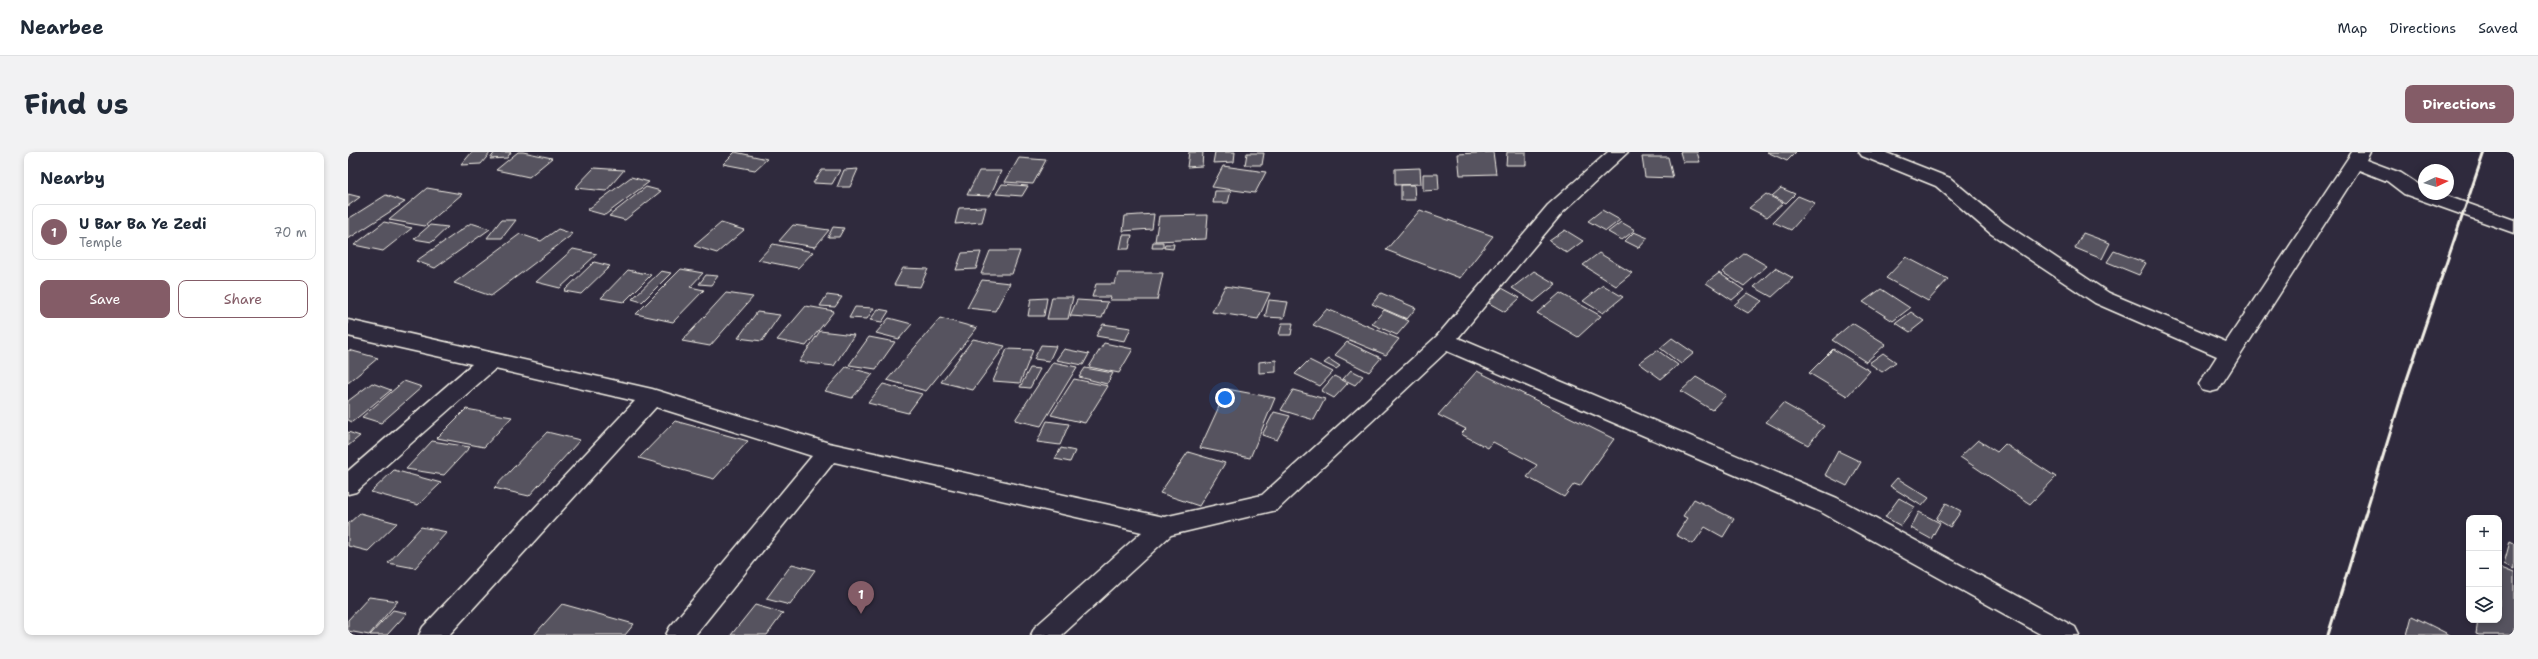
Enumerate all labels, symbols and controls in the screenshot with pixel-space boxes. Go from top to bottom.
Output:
text: Nearbee [20,15,104,40]
text: Map [2338,19,2368,37]
text: Directions [2390,19,2456,37]
text: Saved [2478,19,2518,37]
text: Find us [24,85,129,123]
button: Directions [2405,85,2514,123]
north arrow [2418,164,2454,200]
text: Nearby [40,167,105,189]
text: U Bar Ba Ye Zedi [79,214,207,234]
text: 1 [51,224,57,241]
text: 70 m [273,224,307,241]
text: Temple [79,234,122,251]
button: Save [40,280,170,318]
button: Share [178,280,308,318]
your location [1215,388,1235,408]
map controls [2466,515,2502,623]
button: + [2466,515,2502,551]
button: − [2466,551,2502,587]
pin: 1 [848,581,874,614]
button: layers [2466,587,2502,623]

